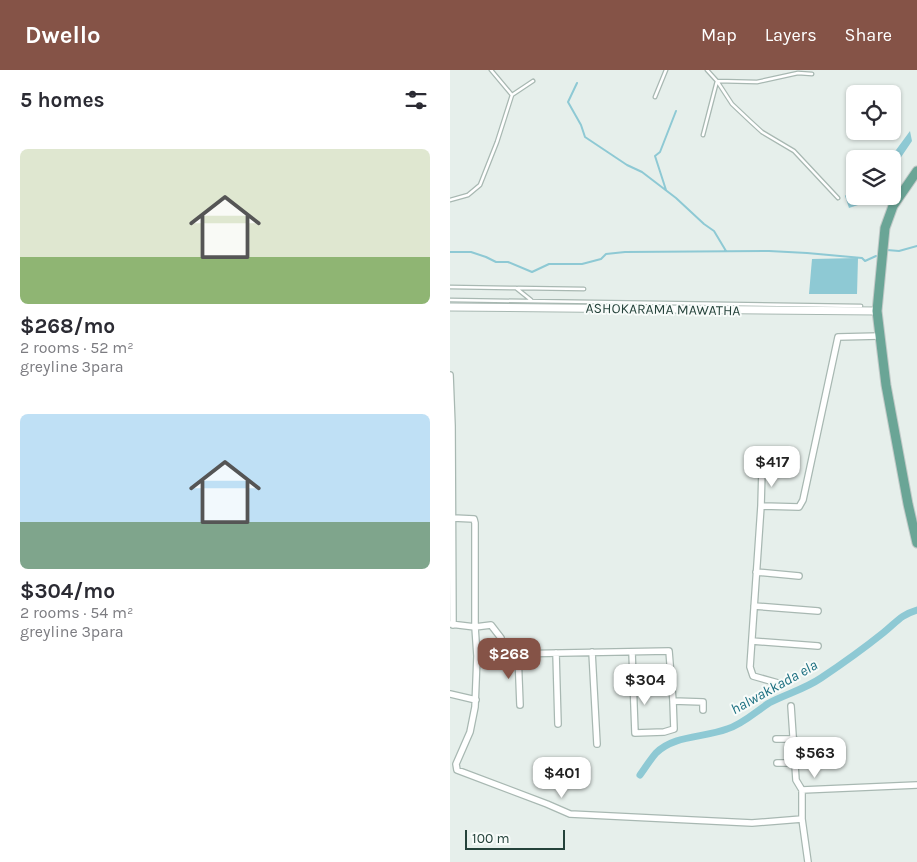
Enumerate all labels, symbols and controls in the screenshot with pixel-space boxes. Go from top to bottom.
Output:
text: Dwello [25,21,101,49]
text: Map [701,24,737,46]
text: Layers [765,24,817,46]
text: Share [845,24,892,46]
map controls [846,85,901,205]
button: locate [846,85,901,140]
icon: filters [402,86,430,114]
text: 5 homes [20,88,105,112]
button: layers [846,150,901,205]
icon: home [180,182,270,272]
street label: ASHOKARAMA MAWATHA [585,300,741,319]
text: $268/mo [20,314,115,338]
text: 2 rooms · 52 m² [20,338,134,357]
text: greyline 3para [20,357,124,376]
pin: $417 [742,446,802,488]
icon: home [180,447,270,537]
text: $417 [755,452,789,471]
text: $304/mo [20,579,115,603]
text: 2 rooms · 54 m² [20,603,133,622]
text: greyline 3para [20,622,124,641]
pin: $268 [479,638,539,680]
text: $268 [489,644,529,663]
water label: halwakkada ela [727,656,821,718]
pin: $304 [615,664,675,706]
text: $304 [625,670,665,689]
pin: $563 [785,736,845,779]
text: $563 [795,743,835,762]
pin: $401 [532,756,592,799]
text: $401 [544,763,580,782]
scale bar [465,827,565,850]
text: 100 m [472,830,510,847]

